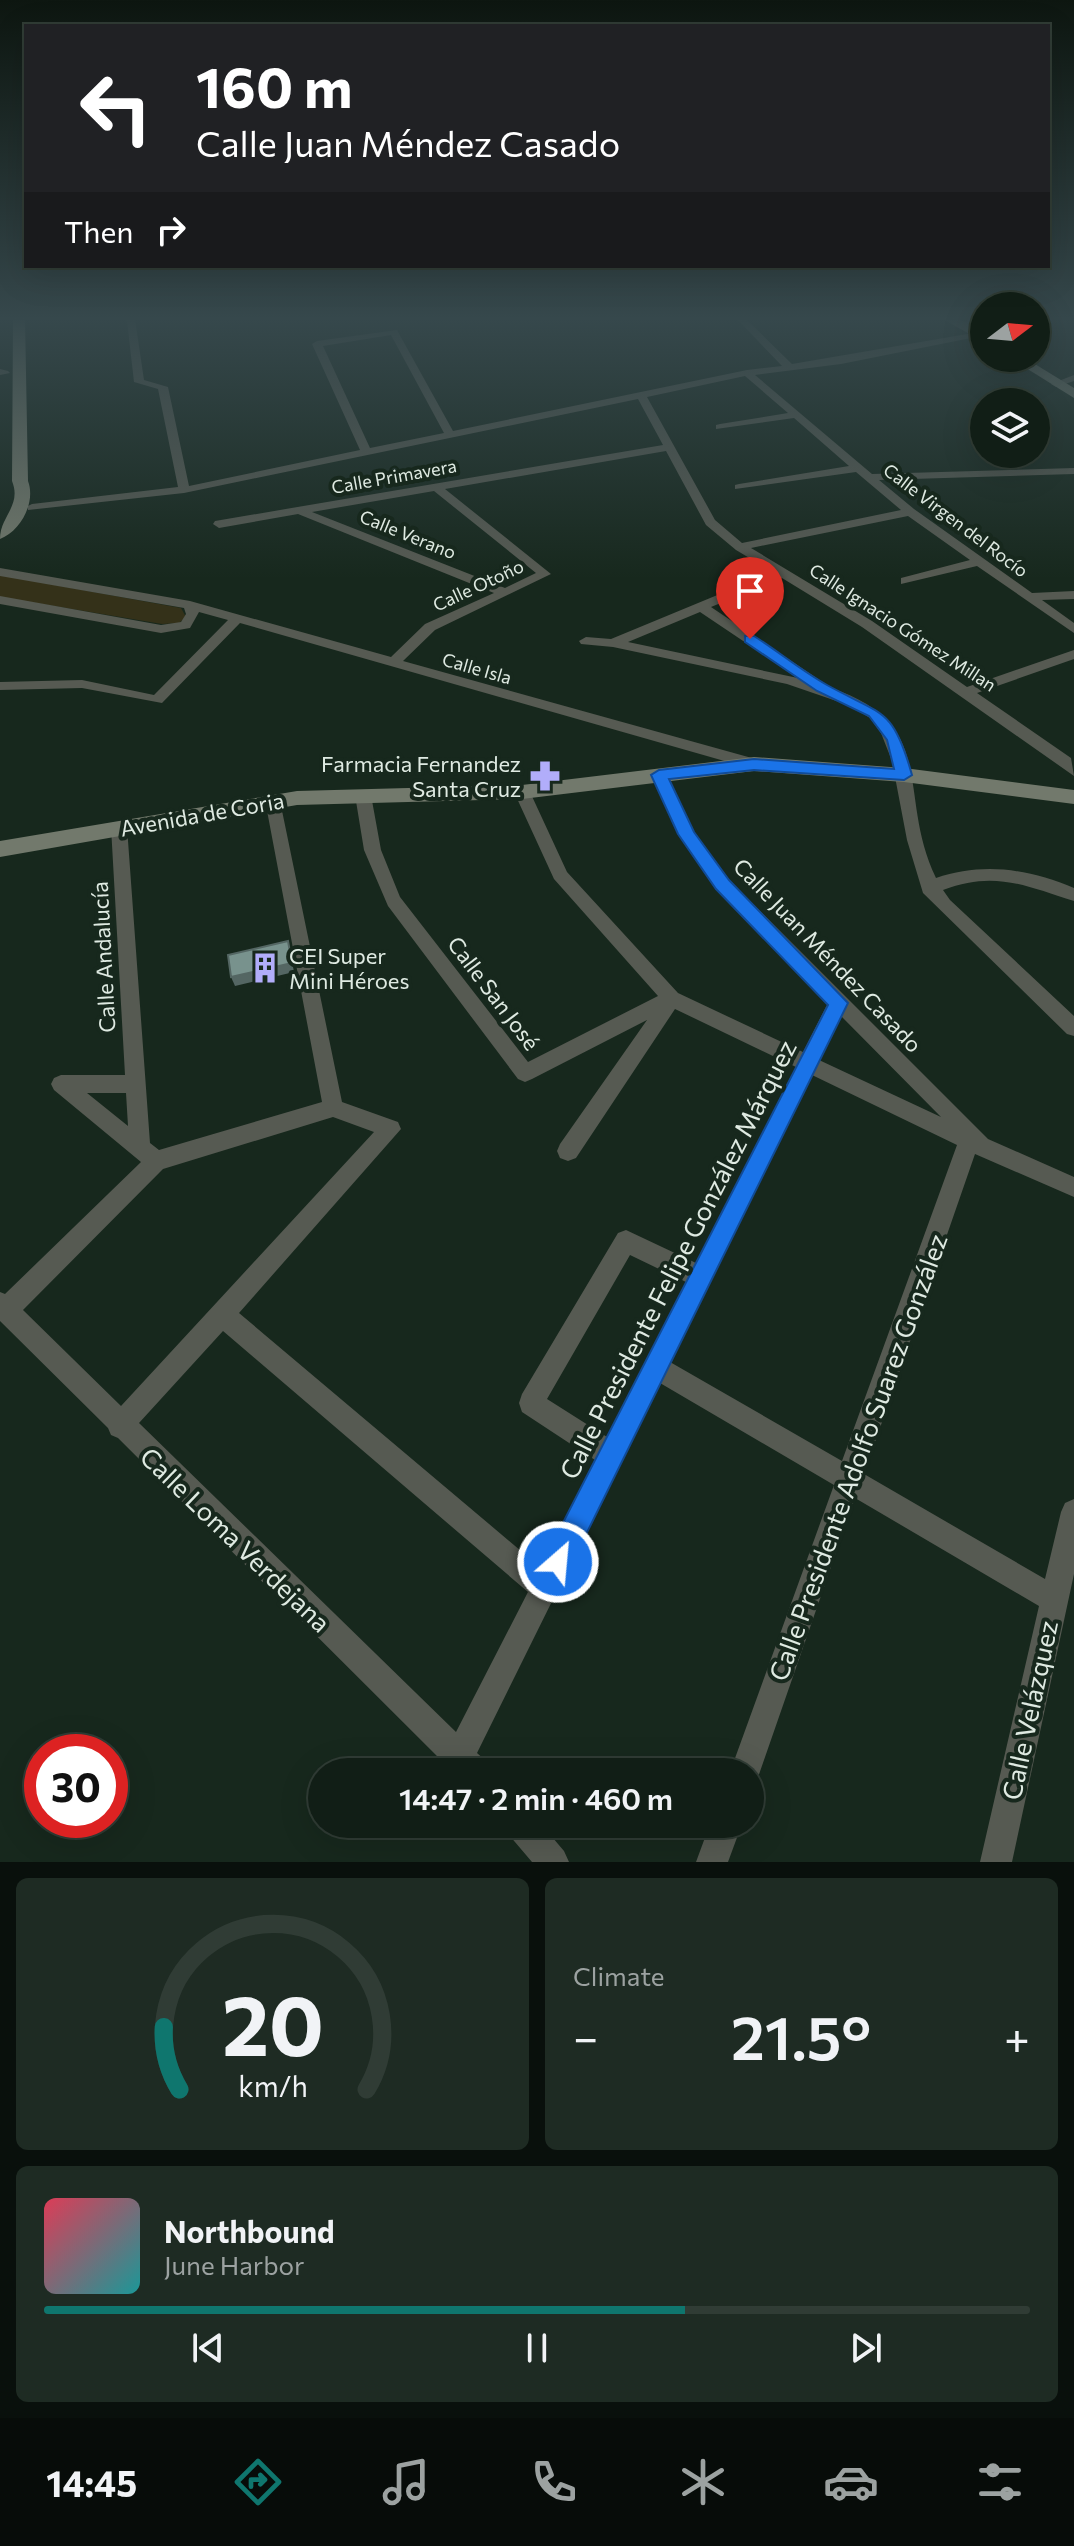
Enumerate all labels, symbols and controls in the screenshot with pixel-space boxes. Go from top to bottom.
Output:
text: 160 m [196,51,353,120]
icon: left [64,56,168,160]
text: Calle Juan Méndez Casado [196,120,620,164]
icon: right [149,208,193,252]
text: Then [64,212,133,249]
north arrow [970,292,1050,372]
map controls [970,292,1050,468]
button: layers [970,388,1050,468]
street label: Calle Primavera [330,454,458,498]
street label: Calle Virgen del Rocío [879,458,1033,582]
street label: Calle Verano [357,505,459,563]
street label: Calle Otoño [429,554,527,616]
pin [716,557,784,639]
street label: Calle Ignacio Gómez Millan [805,558,1001,696]
icon: arrive [728,569,772,613]
street label: Calle Isla [440,648,514,688]
place label: Farmacia Fernandez Santa Cruz [321,750,521,802]
pharmacy icon: Farmacia Fernandez Santa Cruz [528,759,562,793]
street label: Avenida de Coria [118,786,286,842]
street label: Calle Juan Méndez Casado [728,852,928,1058]
street label: Calle Andalucía [86,881,120,1033]
street label: Calle San José [442,931,546,1055]
place label: CEI Super Mini Héroes [289,942,409,994]
building icon: CEI Super Mini Héroes [248,951,282,985]
street label: Calle Presidente Felipe González Márquez [552,1034,802,1484]
street label: Calle Presidente Adolfo Suarez González [761,1229,953,1685]
street label: Calle Loma Verdejana [135,1440,337,1638]
position arrow [516,1520,600,1604]
street label: Calle Velázquez [995,1618,1063,1802]
speed limit sign: 30 [24,1734,128,1838]
text: 14:47 · 2 min · 460 m [399,1779,673,1816]
text: Climate [573,1960,665,1991]
text: 20 [221,1971,324,2073]
text: 21.5° [731,1999,871,2072]
text: − [573,2009,598,2063]
text: + [1004,2009,1030,2063]
text: km/h [238,2068,307,2103]
text: Northbound [164,2212,335,2249]
text: June Harbor [164,2249,304,2280]
icon: previous [186,2326,230,2370]
icon: pause [515,2326,559,2370]
icon: next [844,2326,888,2370]
icon: directions [230,2454,286,2510]
icon: music [378,2454,434,2510]
icon: phone [526,2454,582,2510]
icon: climate [675,2454,731,2510]
icon: car [823,2454,879,2510]
icon: filters [972,2454,1028,2510]
text: 14:45 [46,2460,137,2504]

